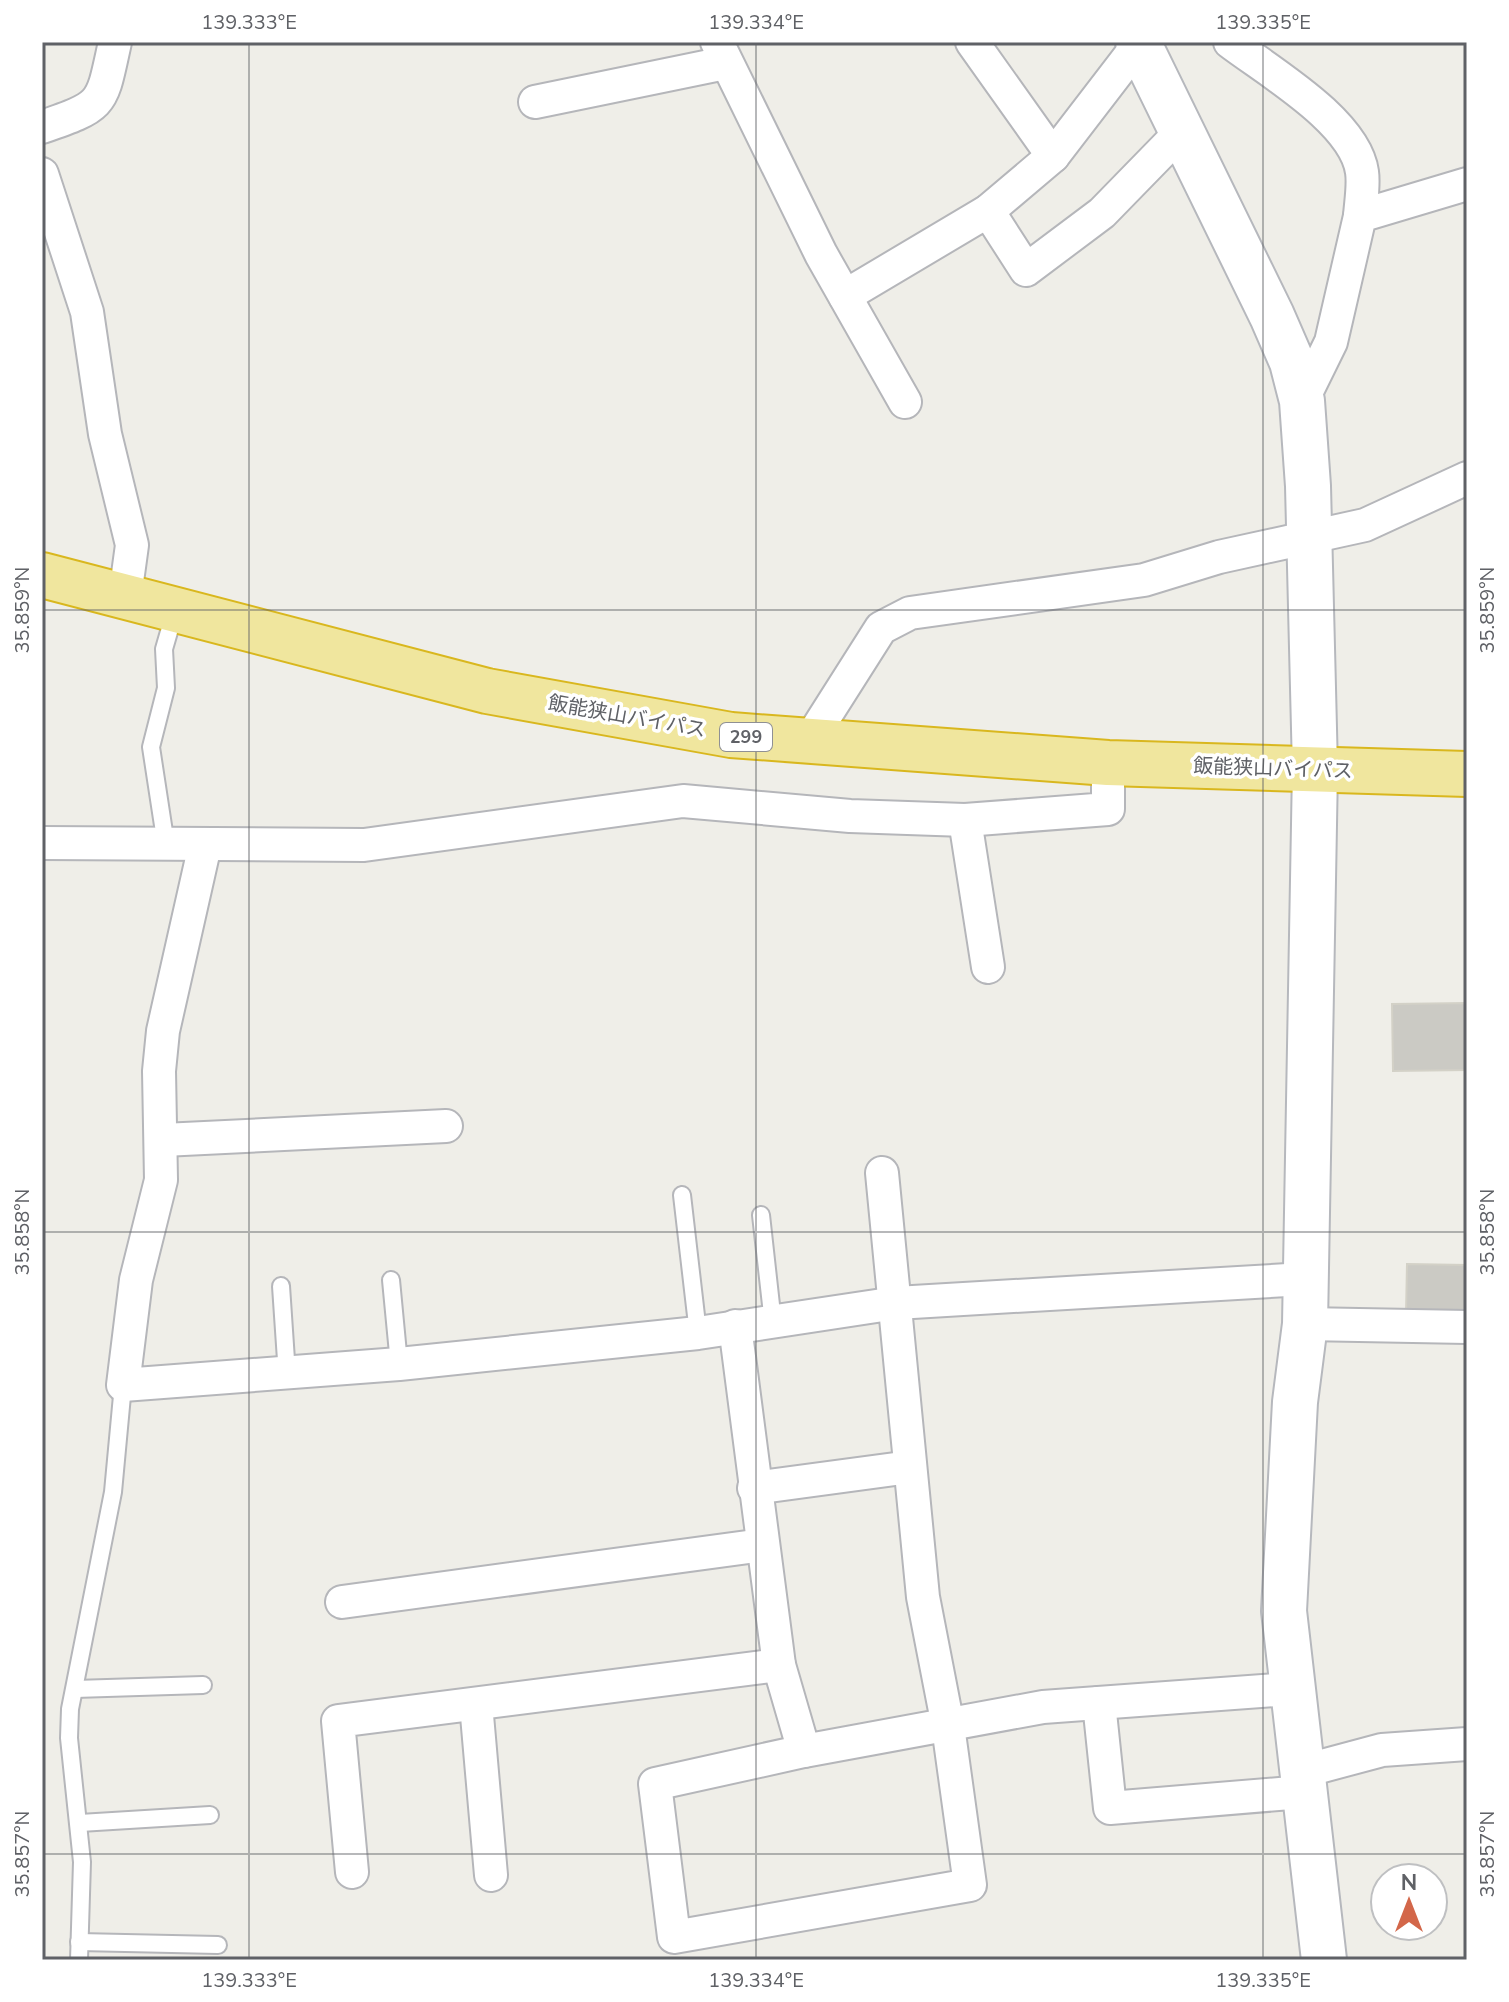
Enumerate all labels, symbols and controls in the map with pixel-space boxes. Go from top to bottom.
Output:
text: 139.333°E [201,9,297,36]
text: 139.334°E [708,9,804,36]
text: 139.335°E [1215,9,1311,36]
text: 35.859°N [9,567,36,653]
text: 35.859°N [1474,567,1501,653]
street label: 飯能狭山バイパス [546,689,708,744]
road number: 299 [720,723,772,751]
street label: 飯能狭山バイパス [1193,752,1353,785]
text: 35.858°N [9,1189,36,1275]
text: 35.858°N [1474,1189,1501,1275]
text: 35.857°N [9,1811,36,1897]
text: 35.857°N [1474,1811,1501,1897]
north arrow [1369,1862,1449,1942]
text: N [1401,1868,1417,1898]
text: 139.333°E [201,1967,297,1994]
text: 139.334°E [708,1967,804,1994]
text: 139.335°E [1215,1967,1311,1994]

